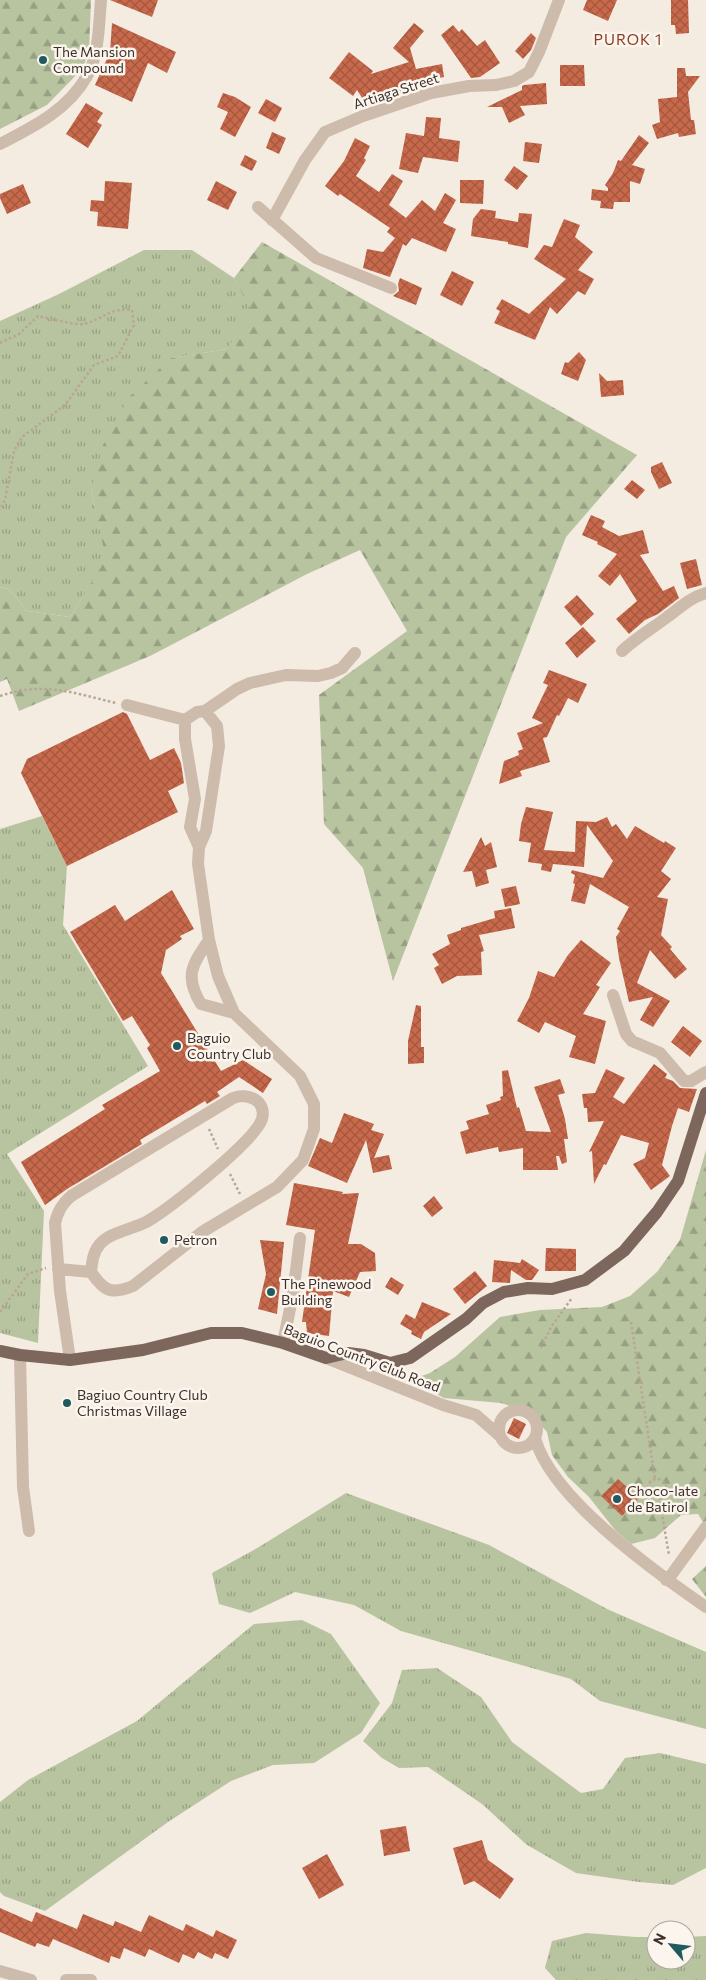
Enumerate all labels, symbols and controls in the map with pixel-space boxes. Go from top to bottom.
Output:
district label: PUROK 1 [594,30,662,48]
place label: The Mansion Compound [53,43,135,76]
marker: The Mansion Compound [37,54,49,66]
street label: Artiaga Street [351,69,441,112]
place label: Baguio Country Club [187,1029,271,1062]
marker: Baguio Country Club [171,1040,183,1052]
place label: Petron [174,1231,217,1248]
marker: Petron [158,1234,170,1246]
place label: The Pinewood Building [281,1275,371,1308]
marker: The Pinewood Building [265,1286,277,1298]
street label: Baguio Country Club Road [282,1320,443,1395]
place label: Bagiuo Country Club Christmas Village [77,1386,208,1419]
marker: Bagiuo Country Club Christmas Village [61,1397,73,1409]
place label: Choco-late de Batirol [627,1482,698,1515]
marker: Choco-late de Batirol [611,1493,623,1505]
north arrow [646,1920,696,1970]
text: N [649,1930,669,1947]

